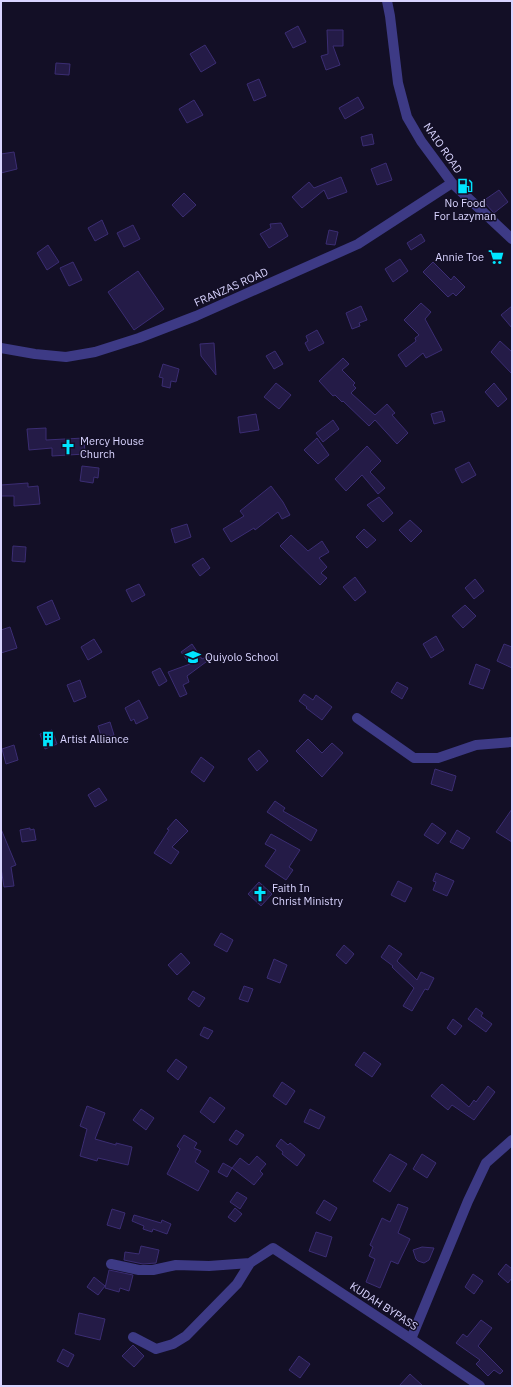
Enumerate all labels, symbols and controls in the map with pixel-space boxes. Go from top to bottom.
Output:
street label: NAIO ROAD [420,120,466,176]
fuel station icon: No Food For Lazyman [456,177,474,195]
place label: No Food For Lazyman [434,196,496,223]
supermarket icon: Annie Toe [487,248,505,266]
place label: Annie Toe [435,250,484,264]
street label: FRANZAS ROAD [192,264,270,310]
place label: Mercy House Church [80,434,144,461]
church icon: Mercy House Church [59,438,77,456]
school or university icon: Quiyolo School [184,648,202,666]
place label: Quiyolo School [205,650,279,664]
building icon: Artist Alliance [39,730,57,748]
place label: Artist Alliance [60,732,129,746]
place label: Faith In Christ Ministry [272,881,344,908]
church icon: Faith In Christ Ministry [251,885,269,903]
street label: KUDAH BYPASS [347,1279,421,1333]

